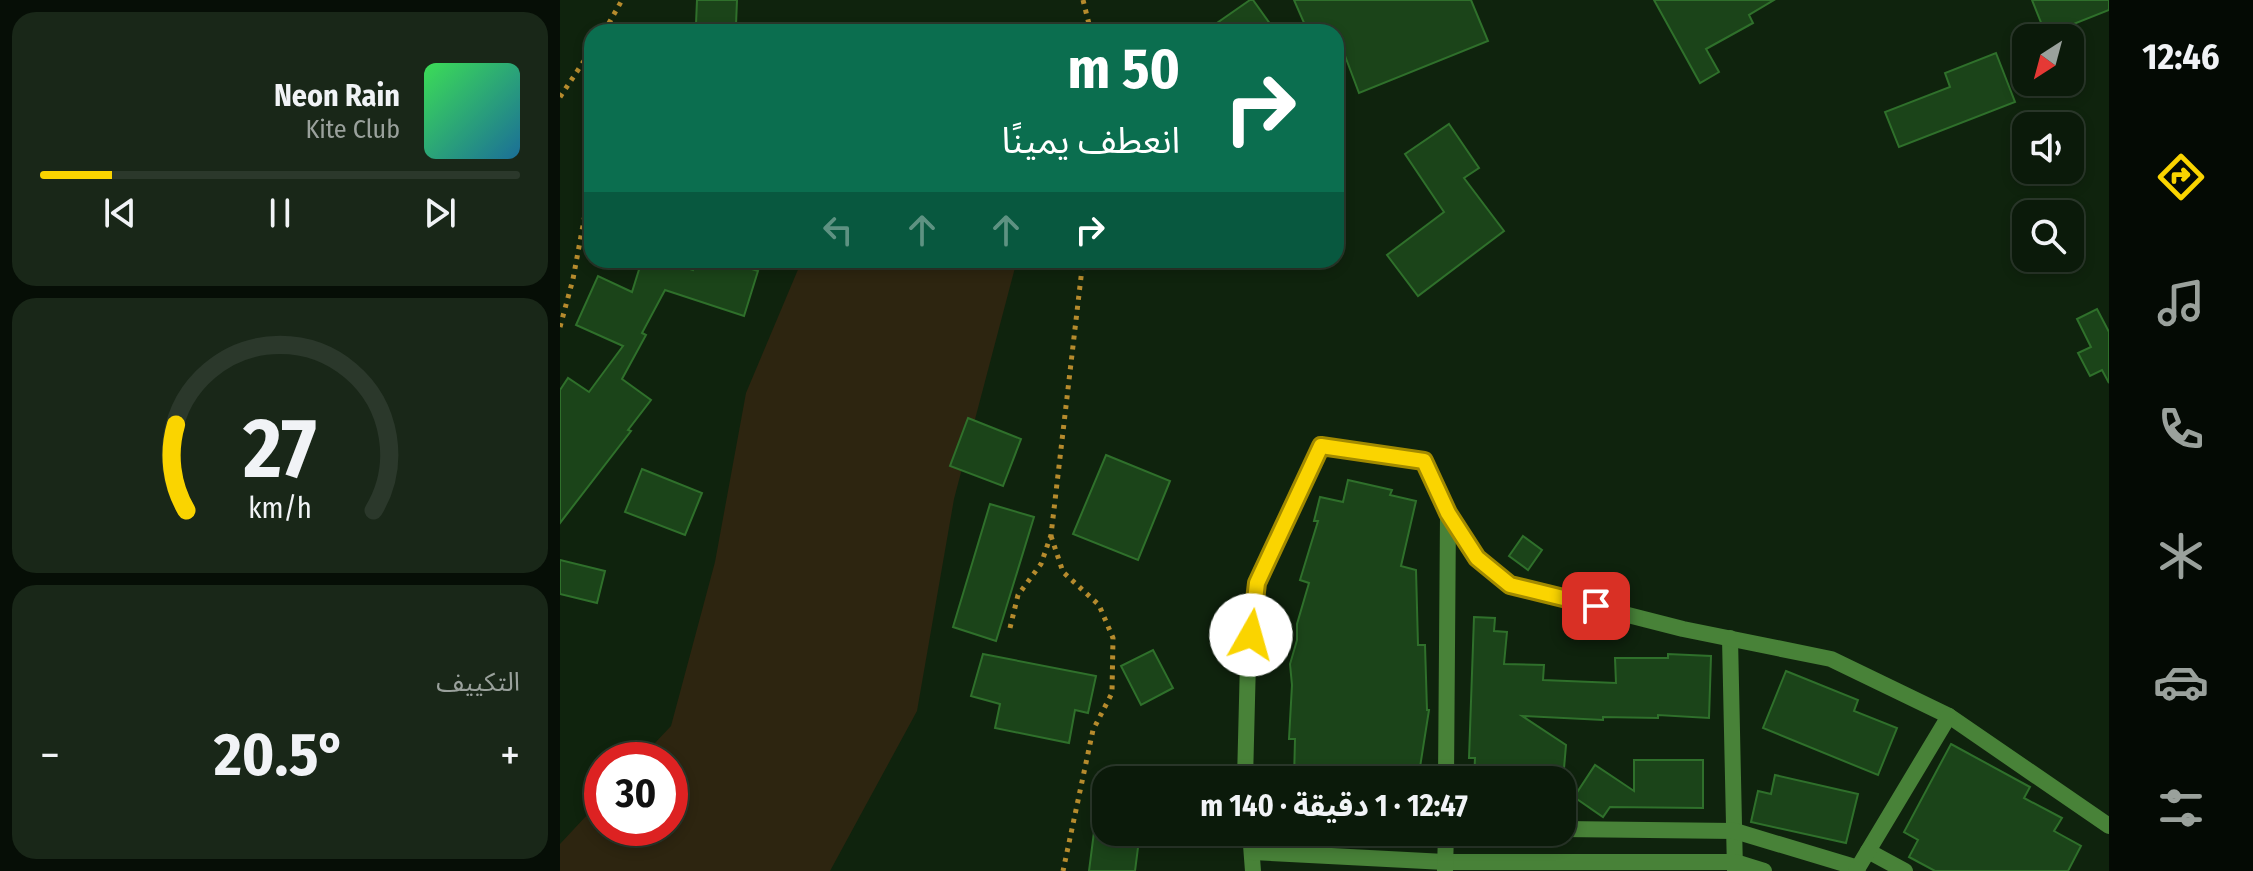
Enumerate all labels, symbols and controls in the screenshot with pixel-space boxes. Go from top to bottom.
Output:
north arrow [2012,24,2084,96]
map controls [2012,24,2084,272]
text: 12:46 [2142,35,2220,79]
text: 50 m [1068,36,1180,103]
icon: right [1208,56,1312,160]
text: Neon Rain [274,78,400,114]
button: sound [2012,112,2084,184]
text: Kite Club [305,114,400,145]
text: انعطف يمينًا [1002,119,1180,163]
icon: directions [2153,149,2209,205]
icon: previous [98,191,142,235]
icon: pause [258,191,302,235]
icon: next [418,191,462,235]
button: search [2012,200,2084,272]
icon: left [816,208,860,252]
icon: ahead [900,208,944,252]
icon: ahead [984,208,1028,252]
icon: right [1068,208,1112,252]
icon: music [2153,275,2209,331]
text: 27 [242,399,317,499]
icon: phone [2153,401,2209,457]
text: km/h [248,492,312,527]
icon: climate [2153,528,2209,584]
pin [1562,572,1630,640]
icon: arrive [1574,584,1618,628]
position arrow [1209,593,1293,677]
icon: car [2153,654,2209,710]
text: التكييف [436,667,520,698]
text: 20.5° [214,719,346,791]
text: − [40,729,60,782]
text: + [500,729,520,782]
speed limit sign: 30 [584,742,688,846]
icon: filters [2153,780,2209,836]
text: 12:47 · 1 دقيقة · 140 m [1200,788,1468,824]

